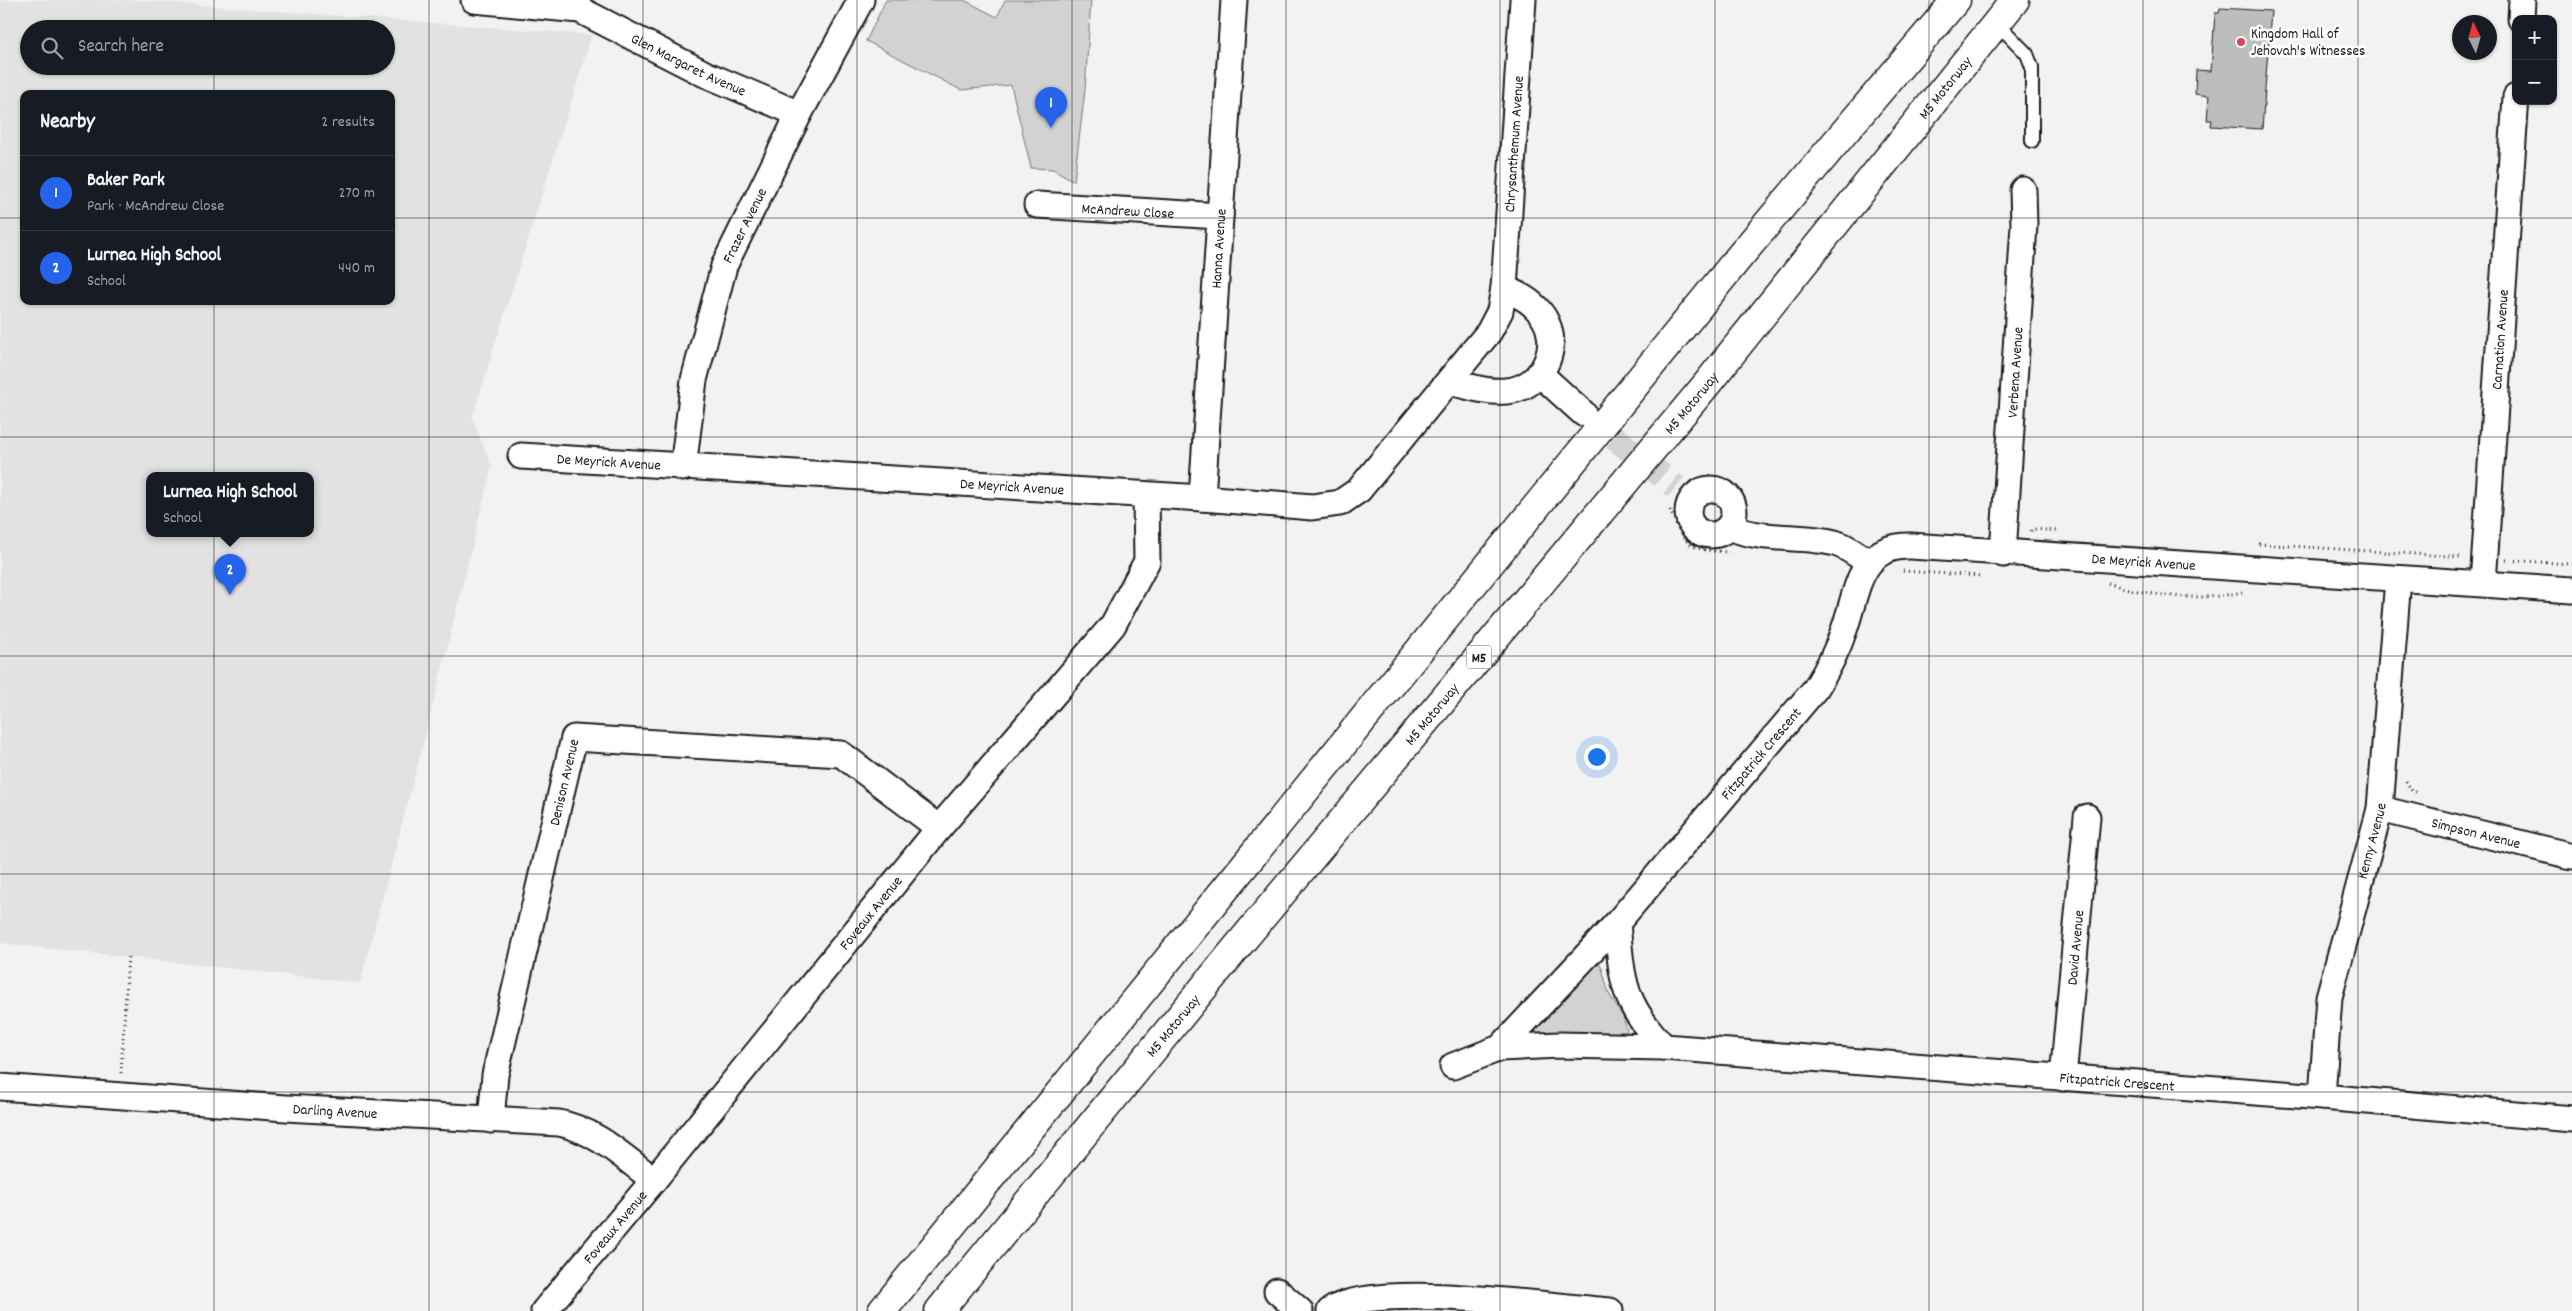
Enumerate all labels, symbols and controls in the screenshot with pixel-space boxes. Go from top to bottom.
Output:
north arrow [2452,15,2497,60]
map controls [2512,15,2557,105]
button: + [2512,15,2557,60]
search box [20,20,395,75]
place label: Kingdom Hall of Jehovah's Witnesses [2251,24,2365,63]
street label: Glen Margaret Avenue [626,29,749,103]
icon: search [38,34,66,62]
text: Search here [78,34,164,61]
marker: Kingdom Hall of Jehovah's Witnesses [2235,36,2247,48]
street label: M5 Motorway [1914,52,1979,125]
button: − [2512,60,2557,105]
street label: Chrysanthemum Avenue [1500,75,1531,213]
pin: 1 [1035,87,1067,128]
text: Nearby [40,108,95,138]
text: 2 results [321,111,375,134]
text: Baker Park [87,168,165,195]
text: 1 [54,182,58,205]
text: 270 m [339,182,375,205]
street label: Frazer Avenue [718,184,774,268]
text: Park · McAndrew Close [87,195,224,218]
street label: McAndrew Close [1081,199,1175,226]
street label: Hanna Avenue [1206,208,1234,289]
text: Lurnea High School [87,243,221,270]
text: 2 [53,257,60,280]
text: 440 m [338,257,375,280]
text: School [87,270,126,293]
street label: Carnation Avenue [2487,288,2516,391]
street label: Verbena Avenue [2003,326,2030,419]
street label: M5 Motorway [1660,368,1726,440]
street label: De Meyrick Avenue [556,449,662,478]
popup [146,472,314,537]
street label: De Meyrick Avenue [959,474,1065,502]
text: Lurnea High School [163,480,297,507]
text: School [163,507,202,530]
street label: De Meyrick Avenue [2091,549,2197,578]
pin: 2 [214,554,246,595]
road number: M5 [1466,646,1492,669]
street label: M5 Motorway [1400,679,1466,751]
street label: Fitzpatrick Crescent [1717,703,1808,806]
street label: Denison Avenue [545,737,587,828]
your location [1584,744,1610,770]
street label: Kenny Avenue [2352,802,2393,882]
street label: Simpson Avenue [2429,813,2523,856]
street label: Foveaux Avenue [835,872,909,956]
street label: David Avenue [2063,909,2091,986]
street label: M5 Motorway [1142,990,1207,1063]
street label: Fitzpatrick Crescent [2059,1068,2176,1099]
street label: Darling Avenue [292,1099,378,1126]
street label: Foveaux Avenue [579,1186,654,1270]

